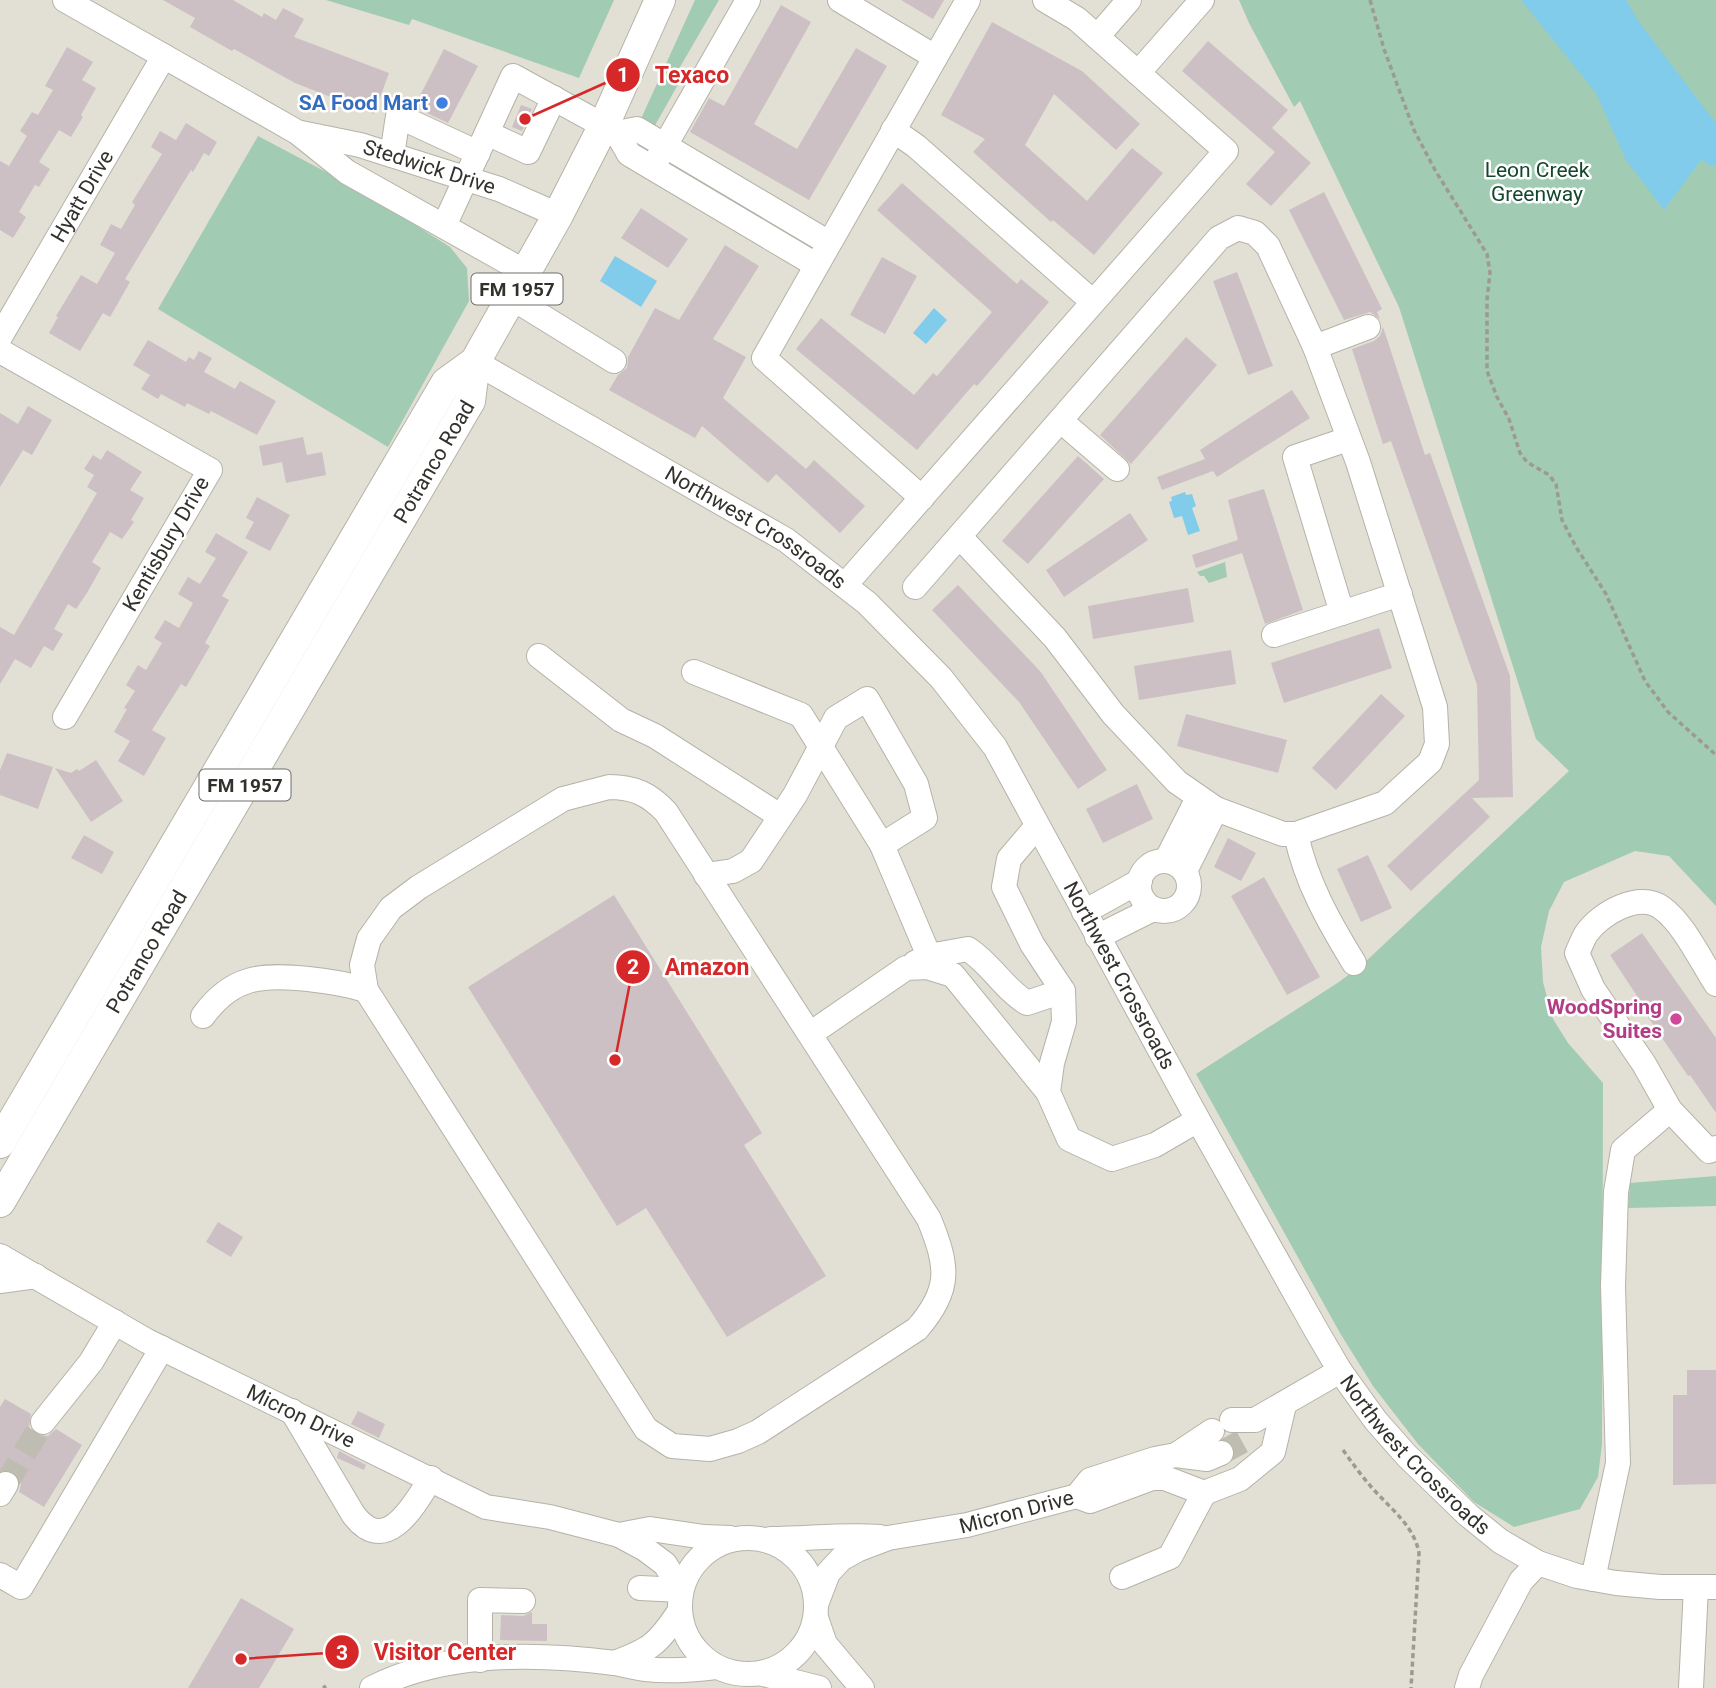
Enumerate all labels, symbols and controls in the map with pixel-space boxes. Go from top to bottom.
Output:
callout: Texaco [606,53,743,97]
text: Texaco [655,62,729,89]
text: 1 [617,63,629,87]
place label: SA Food Mart [299,91,428,115]
marker: SA Food Mart [434,95,450,111]
street label: Stedwick Drive [360,135,498,199]
street label: Hyatt Drive [46,146,118,246]
park label: Leon Creek Greenway [1485,158,1590,206]
road number: FM 1957 [472,274,562,304]
street label: Potranco Road [389,396,480,528]
street label: Northwest Crossroads [661,461,851,594]
street label: Kentisbury Drive [118,472,214,616]
road number: FM 1957 [200,770,290,800]
street label: Northwest Crossroads [1059,877,1180,1073]
street label: Potranco Road [101,886,192,1018]
callout: Amazon [615,945,763,989]
text: Amazon [665,954,749,981]
text: 2 [627,955,639,979]
place label: WoodSpring Suites [1547,995,1662,1043]
marker: WoodSpring Suites [1668,1011,1684,1027]
street label: Northwest Crossroads [1335,1370,1495,1540]
street label: Micron Drive [243,1380,359,1453]
street label: Micron Drive [957,1485,1076,1539]
callout: Visitor Center [325,1630,530,1674]
text: Visitor Center [374,1639,517,1666]
text: 3 [336,1641,348,1665]

